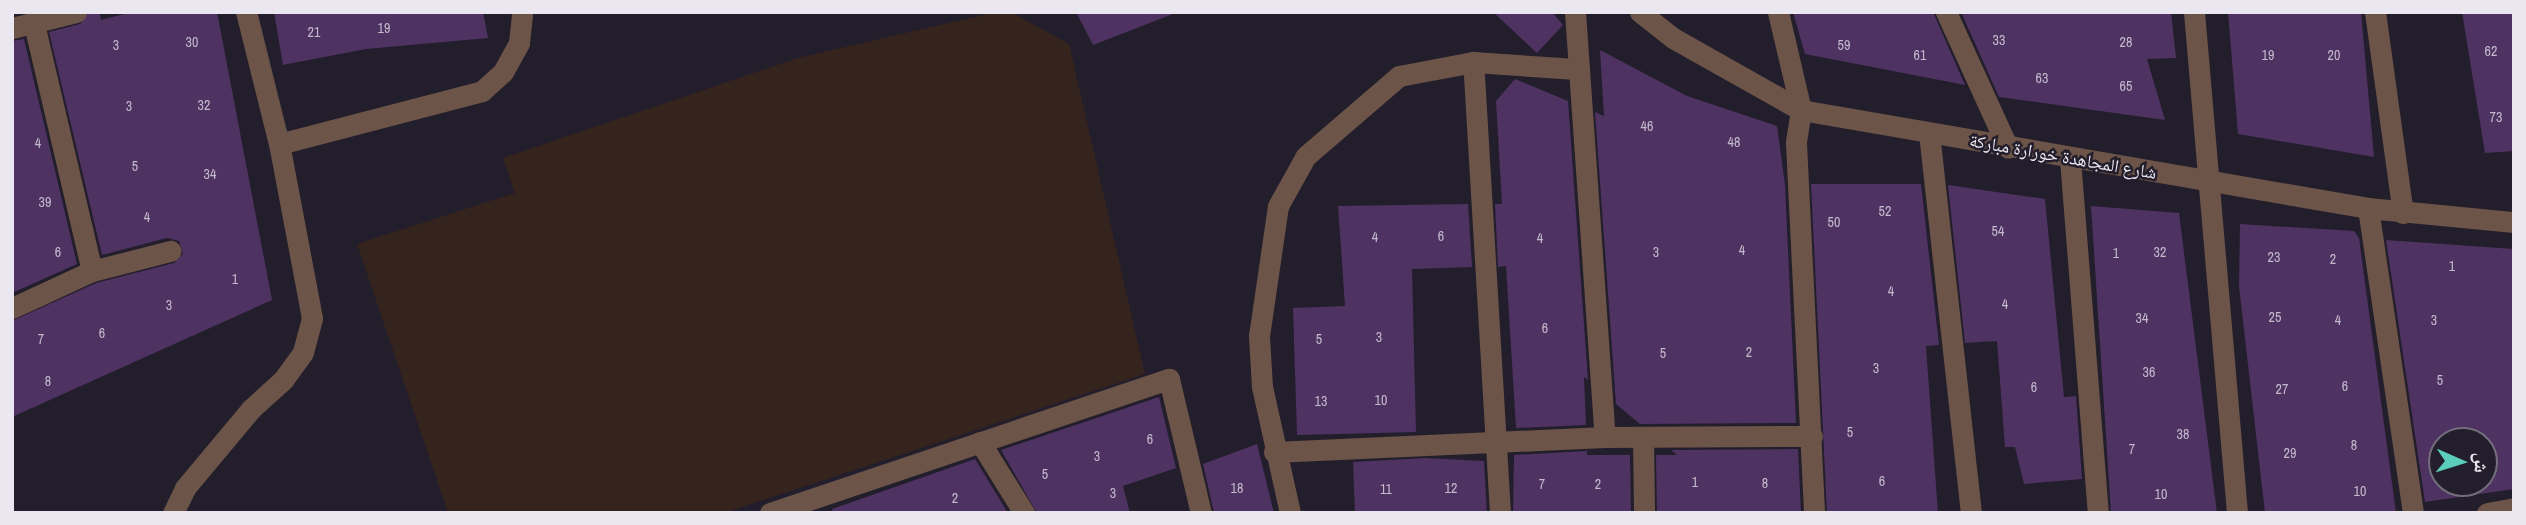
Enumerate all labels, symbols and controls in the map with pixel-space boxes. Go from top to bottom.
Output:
house number: 19 [378,20,390,36]
house number: 21 [308,24,320,40]
house number: 33 [1993,32,2005,48]
house number: 30 [186,34,198,50]
house number: 28 [2120,34,2132,50]
house number: 3 [113,37,119,53]
house number: 59 [1838,37,1850,53]
house number: 62 [2485,43,2497,59]
house number: 61 [1914,47,1926,63]
house number: 19 [2262,47,2274,63]
house number: 20 [2328,47,2340,63]
house number: 63 [2036,70,2048,86]
house number: 65 [2120,78,2132,94]
house number: 32 [198,97,210,113]
house number: 3 [126,98,132,114]
house number: 73 [2490,109,2502,125]
house number: 46 [1641,118,1653,134]
street label: شارع المجاهدة خورارة مباركة [1968,130,2158,184]
house number: 48 [1728,134,1740,150]
house number: 4 [35,135,41,151]
house number: 5 [132,158,138,174]
house number: 34 [204,166,216,182]
house number: 39 [39,194,51,210]
house number: 52 [1879,203,1891,219]
house number: 4 [144,209,150,225]
house number: 50 [1828,214,1840,230]
house number: 54 [1992,223,2004,239]
house number: 6 [1438,228,1444,244]
house number: 4 [1372,229,1378,245]
house number: 4 [1537,230,1543,246]
house number: 4 [1739,242,1745,258]
house number: 6 [55,244,61,260]
house number: 3 [1653,244,1659,260]
house number: 32 [2154,244,2166,260]
house number: 1 [2113,245,2119,261]
house number: 23 [2268,249,2280,265]
house number: 2 [2330,251,2336,267]
house number: 1 [2449,258,2455,274]
house number: 1 [232,271,238,287]
house number: 4 [1888,283,1894,299]
house number: 4 [2002,296,2008,312]
house number: 3 [166,297,172,313]
house number: 25 [2269,309,2281,325]
house number: 34 [2136,310,2148,326]
house number: 4 [2335,312,2341,328]
house number: 3 [2431,312,2437,328]
house number: 6 [1542,320,1548,336]
house number: 6 [99,325,105,341]
house number: 3 [1376,329,1382,345]
house number: 7 [38,331,44,347]
house number: 5 [1316,331,1322,347]
house number: 2 [1746,344,1752,360]
house number: 5 [1660,345,1666,361]
house number: 3 [1873,360,1879,376]
house number: 36 [2143,364,2155,380]
house number: 5 [2437,372,2443,388]
house number: 8 [45,373,51,389]
house number: 6 [2342,378,2348,394]
house number: 6 [2031,379,2037,395]
house number: 27 [2276,381,2288,397]
house number: 10 [1375,392,1387,408]
house number: 13 [1315,393,1327,409]
house number: 5 [1847,424,1853,440]
house number: 38 [2177,426,2189,442]
north arrow [2428,427,2498,497]
house number: 6 [1147,431,1153,447]
house number: 8 [2351,437,2357,453]
house number: 7 [2129,441,2135,457]
house number: 29 [2284,445,2296,461]
house number: 3 [1094,448,1100,464]
text: ش [2468,452,2495,474]
house number: 5 [1042,466,1048,482]
house number: 6 [1879,473,1885,489]
house number: 1 [1692,474,1698,490]
house number: 8 [1762,475,1768,491]
house number: 7 [1539,476,1545,492]
house number: 2 [1595,476,1601,492]
house number: 18 [1231,480,1243,496]
house number: 12 [1445,480,1457,496]
house number: 11 [1380,481,1392,497]
house number: 10 [2354,483,2366,499]
house number: 3 [1110,485,1116,501]
house number: 10 [2155,486,2167,502]
house number: 2 [952,490,958,506]

